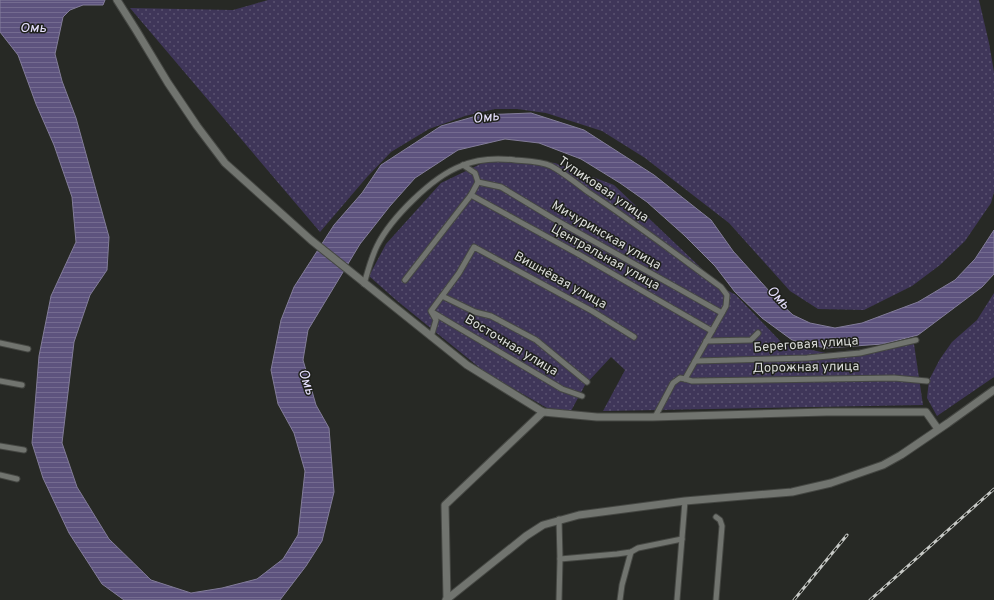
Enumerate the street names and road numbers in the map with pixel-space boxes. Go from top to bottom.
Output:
street label: Тупиковая улица [555,154,651,226]
street label: Мичуринская улица [548,198,664,274]
street label: Центральная улица [548,221,662,295]
street label: Вишнёвая улица [511,249,609,313]
street label: Восточная улица [462,312,560,380]
street label: Береговая улица [753,333,859,357]
street label: Дорожная улица [753,359,859,377]

